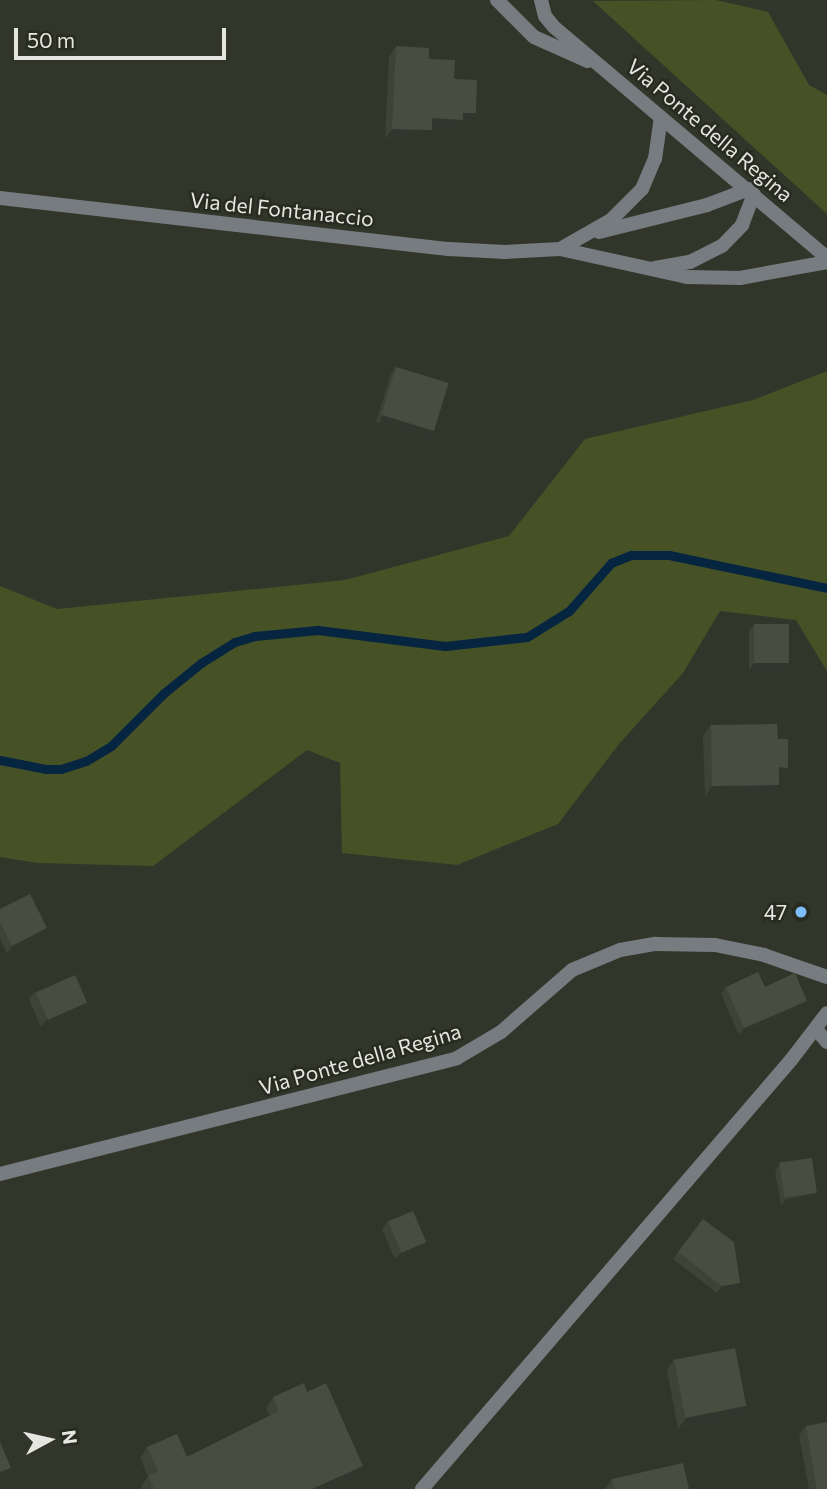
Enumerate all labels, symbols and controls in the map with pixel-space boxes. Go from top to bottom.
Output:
scale bar [18,14,229,58]
text: 50 m [27,27,75,52]
street label: Via Ponte della Regina [622,53,798,207]
street label: Via del Fontanaccio [189,187,375,231]
place label: 47 [764,899,787,925]
marker: 47 [793,904,809,920]
street label: Via Ponte della Regina [256,1018,464,1100]
north arrow [14,1405,84,1475]
text: N [58,1428,83,1446]

